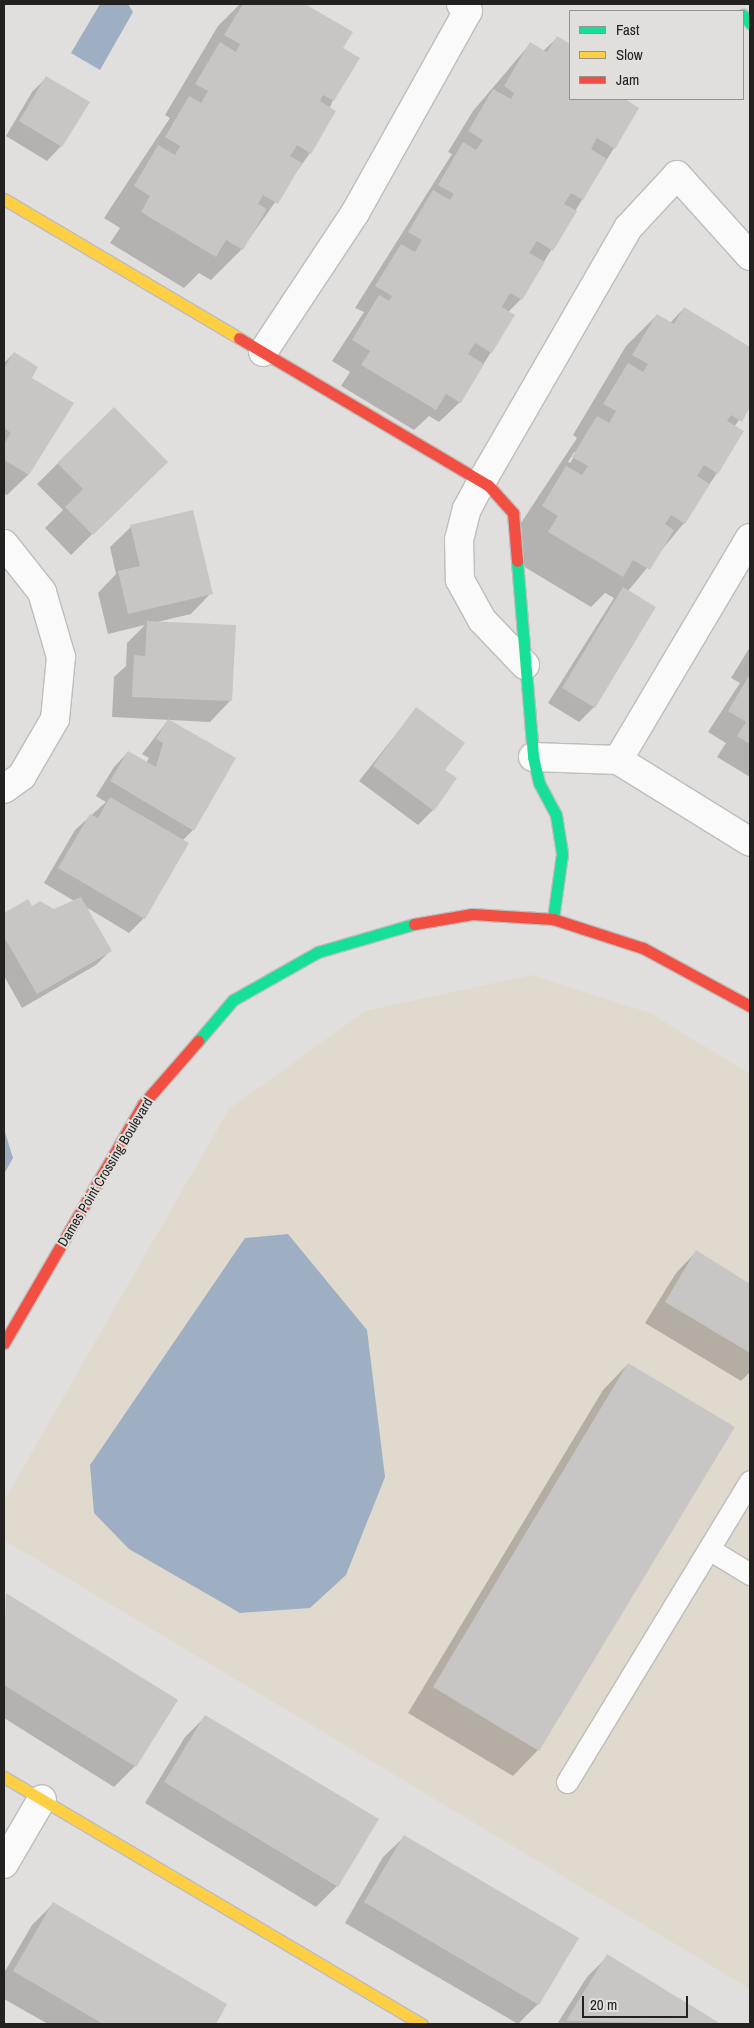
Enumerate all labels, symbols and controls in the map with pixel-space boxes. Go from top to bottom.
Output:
legend [569,10,744,100]
text: Fast [616,19,639,40]
text: Slow [616,44,643,65]
text: Jam [616,69,639,90]
street label: Dames Point Crossing Boulevard [54,1095,156,1249]
scale bar [584,1986,690,2018]
text: 20 m [590,1994,617,2015]

